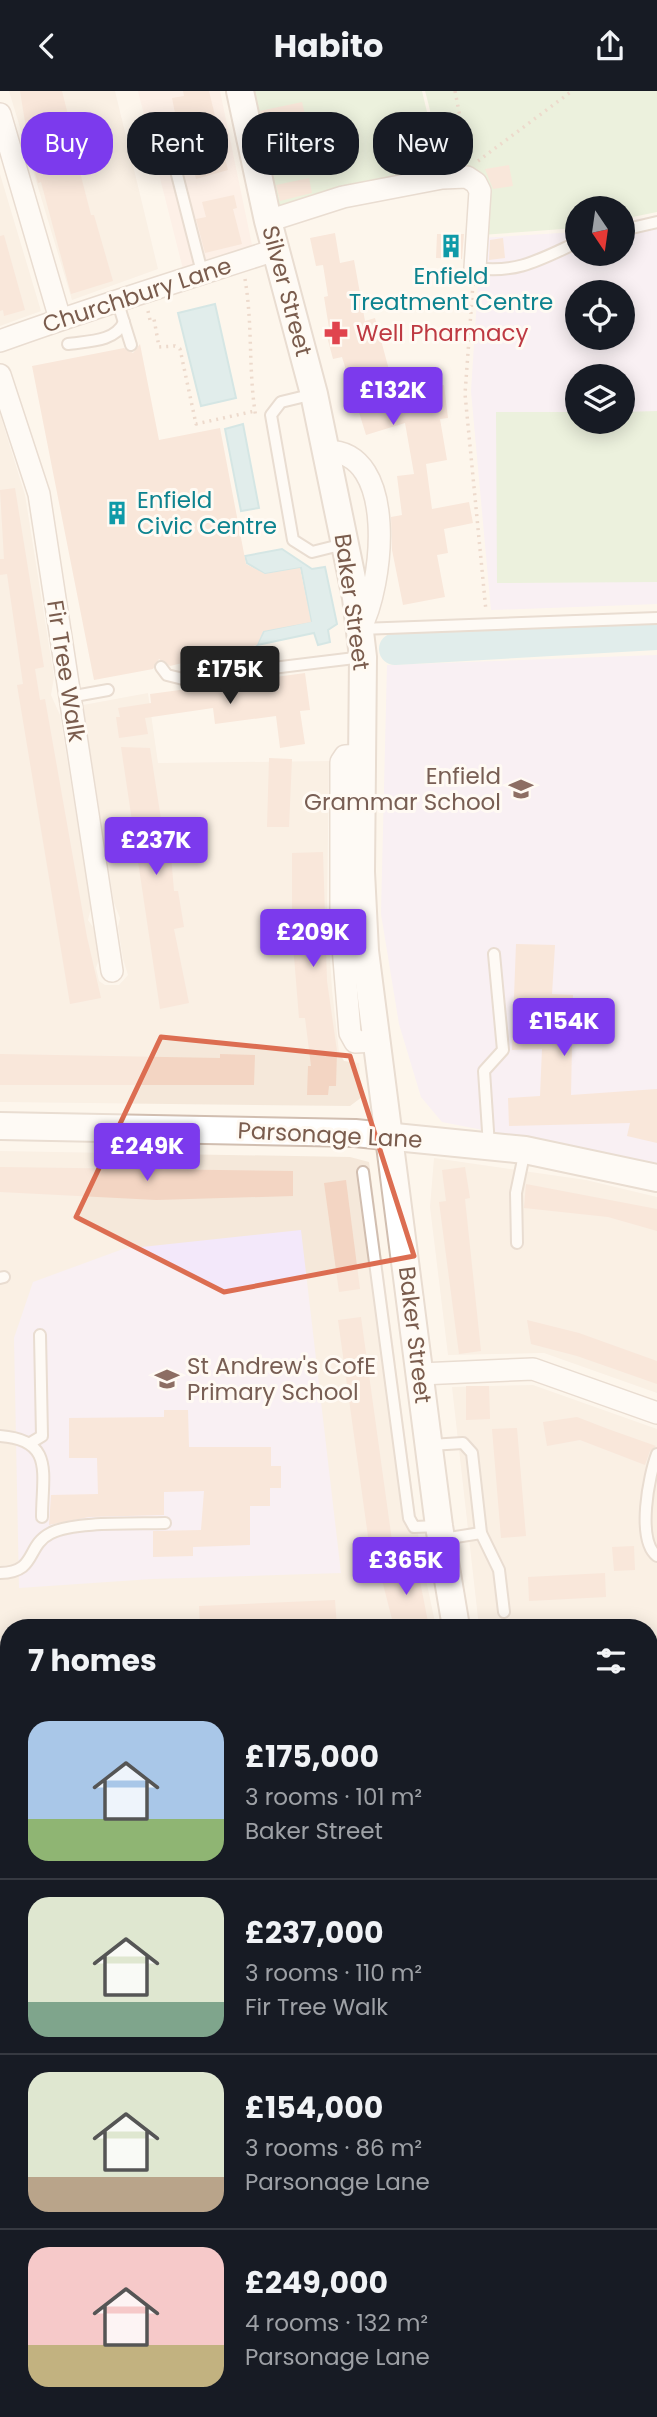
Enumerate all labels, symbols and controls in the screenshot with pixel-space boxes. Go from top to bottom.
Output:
text: Habito [274,23,383,68]
icon: back [28,27,66,65]
icon: share [591,27,629,65]
chip: Buy [21,112,113,175]
chip: Rent [127,112,228,175]
chip: Filters [242,112,359,175]
chip: New [373,112,473,175]
north arrow [565,196,635,266]
map controls [565,196,635,434]
street label: Silver Street [254,222,320,360]
building icon: Enfield Treatment Centre [437,232,465,260]
street label: Churchbury Lane [38,249,236,341]
place label: Enfield Treatment Centre [349,260,553,318]
button: locate [565,280,635,350]
place label: Well Pharmacy [356,317,529,349]
pharmacy icon: Well Pharmacy [322,319,350,347]
button: layers [565,364,635,434]
pin: £132K [344,367,442,427]
text: £132K [360,374,426,406]
place label: Enfield Civic Centre [137,484,277,542]
building icon: Enfield Civic Centre [103,499,131,527]
street label: Baker Street [327,532,377,672]
street label: Fir Tree Walk [39,598,93,744]
pin: £175K [181,647,279,706]
text: £175K [196,653,264,685]
place label: Enfield Grammar School [304,760,501,818]
school or university icon: Enfield Grammar School [507,775,535,803]
pin: £237K [107,817,205,877]
text: £237K [121,824,191,856]
pin: £209K [264,909,362,969]
text: £209K [276,916,350,948]
pin: £154K [515,999,613,1058]
text: £154K [529,1005,599,1037]
street label: Parsonage Lane [237,1114,423,1156]
pin: £249K [98,1123,196,1183]
text: £249K [110,1130,184,1162]
street label: Baker Street [391,1265,439,1405]
place label: St Andrew's CofE Primary School [187,1350,376,1408]
school or university icon: St Andrew's CofE Primary School [153,1365,181,1393]
pin: £365K [357,1537,455,1597]
text: £365K [369,1544,443,1576]
text: 7 homes [28,1639,157,1682]
icon: filters [592,1642,630,1680]
text: £175,000 [245,1735,379,1778]
icon: home [84,1749,168,1833]
text: 3 rooms · 101 m² [245,1781,422,1813]
text: Baker Street [245,1815,383,1847]
text: £237,000 [245,1911,384,1954]
icon: home [84,1925,168,2009]
text: 3 rooms · 110 m² [245,1957,422,1989]
text: Fir Tree Walk [245,1991,388,2023]
text: £154,000 [245,2086,383,2129]
icon: home [84,2100,168,2184]
text: 3 rooms · 86 m² [245,2132,422,2164]
text: Parsonage Lane [245,2166,430,2198]
text: £249,000 [245,2261,388,2304]
icon: home [84,2275,168,2359]
text: 4 rooms · 132 m² [245,2307,428,2339]
text: Parsonage Lane [245,2341,430,2373]

